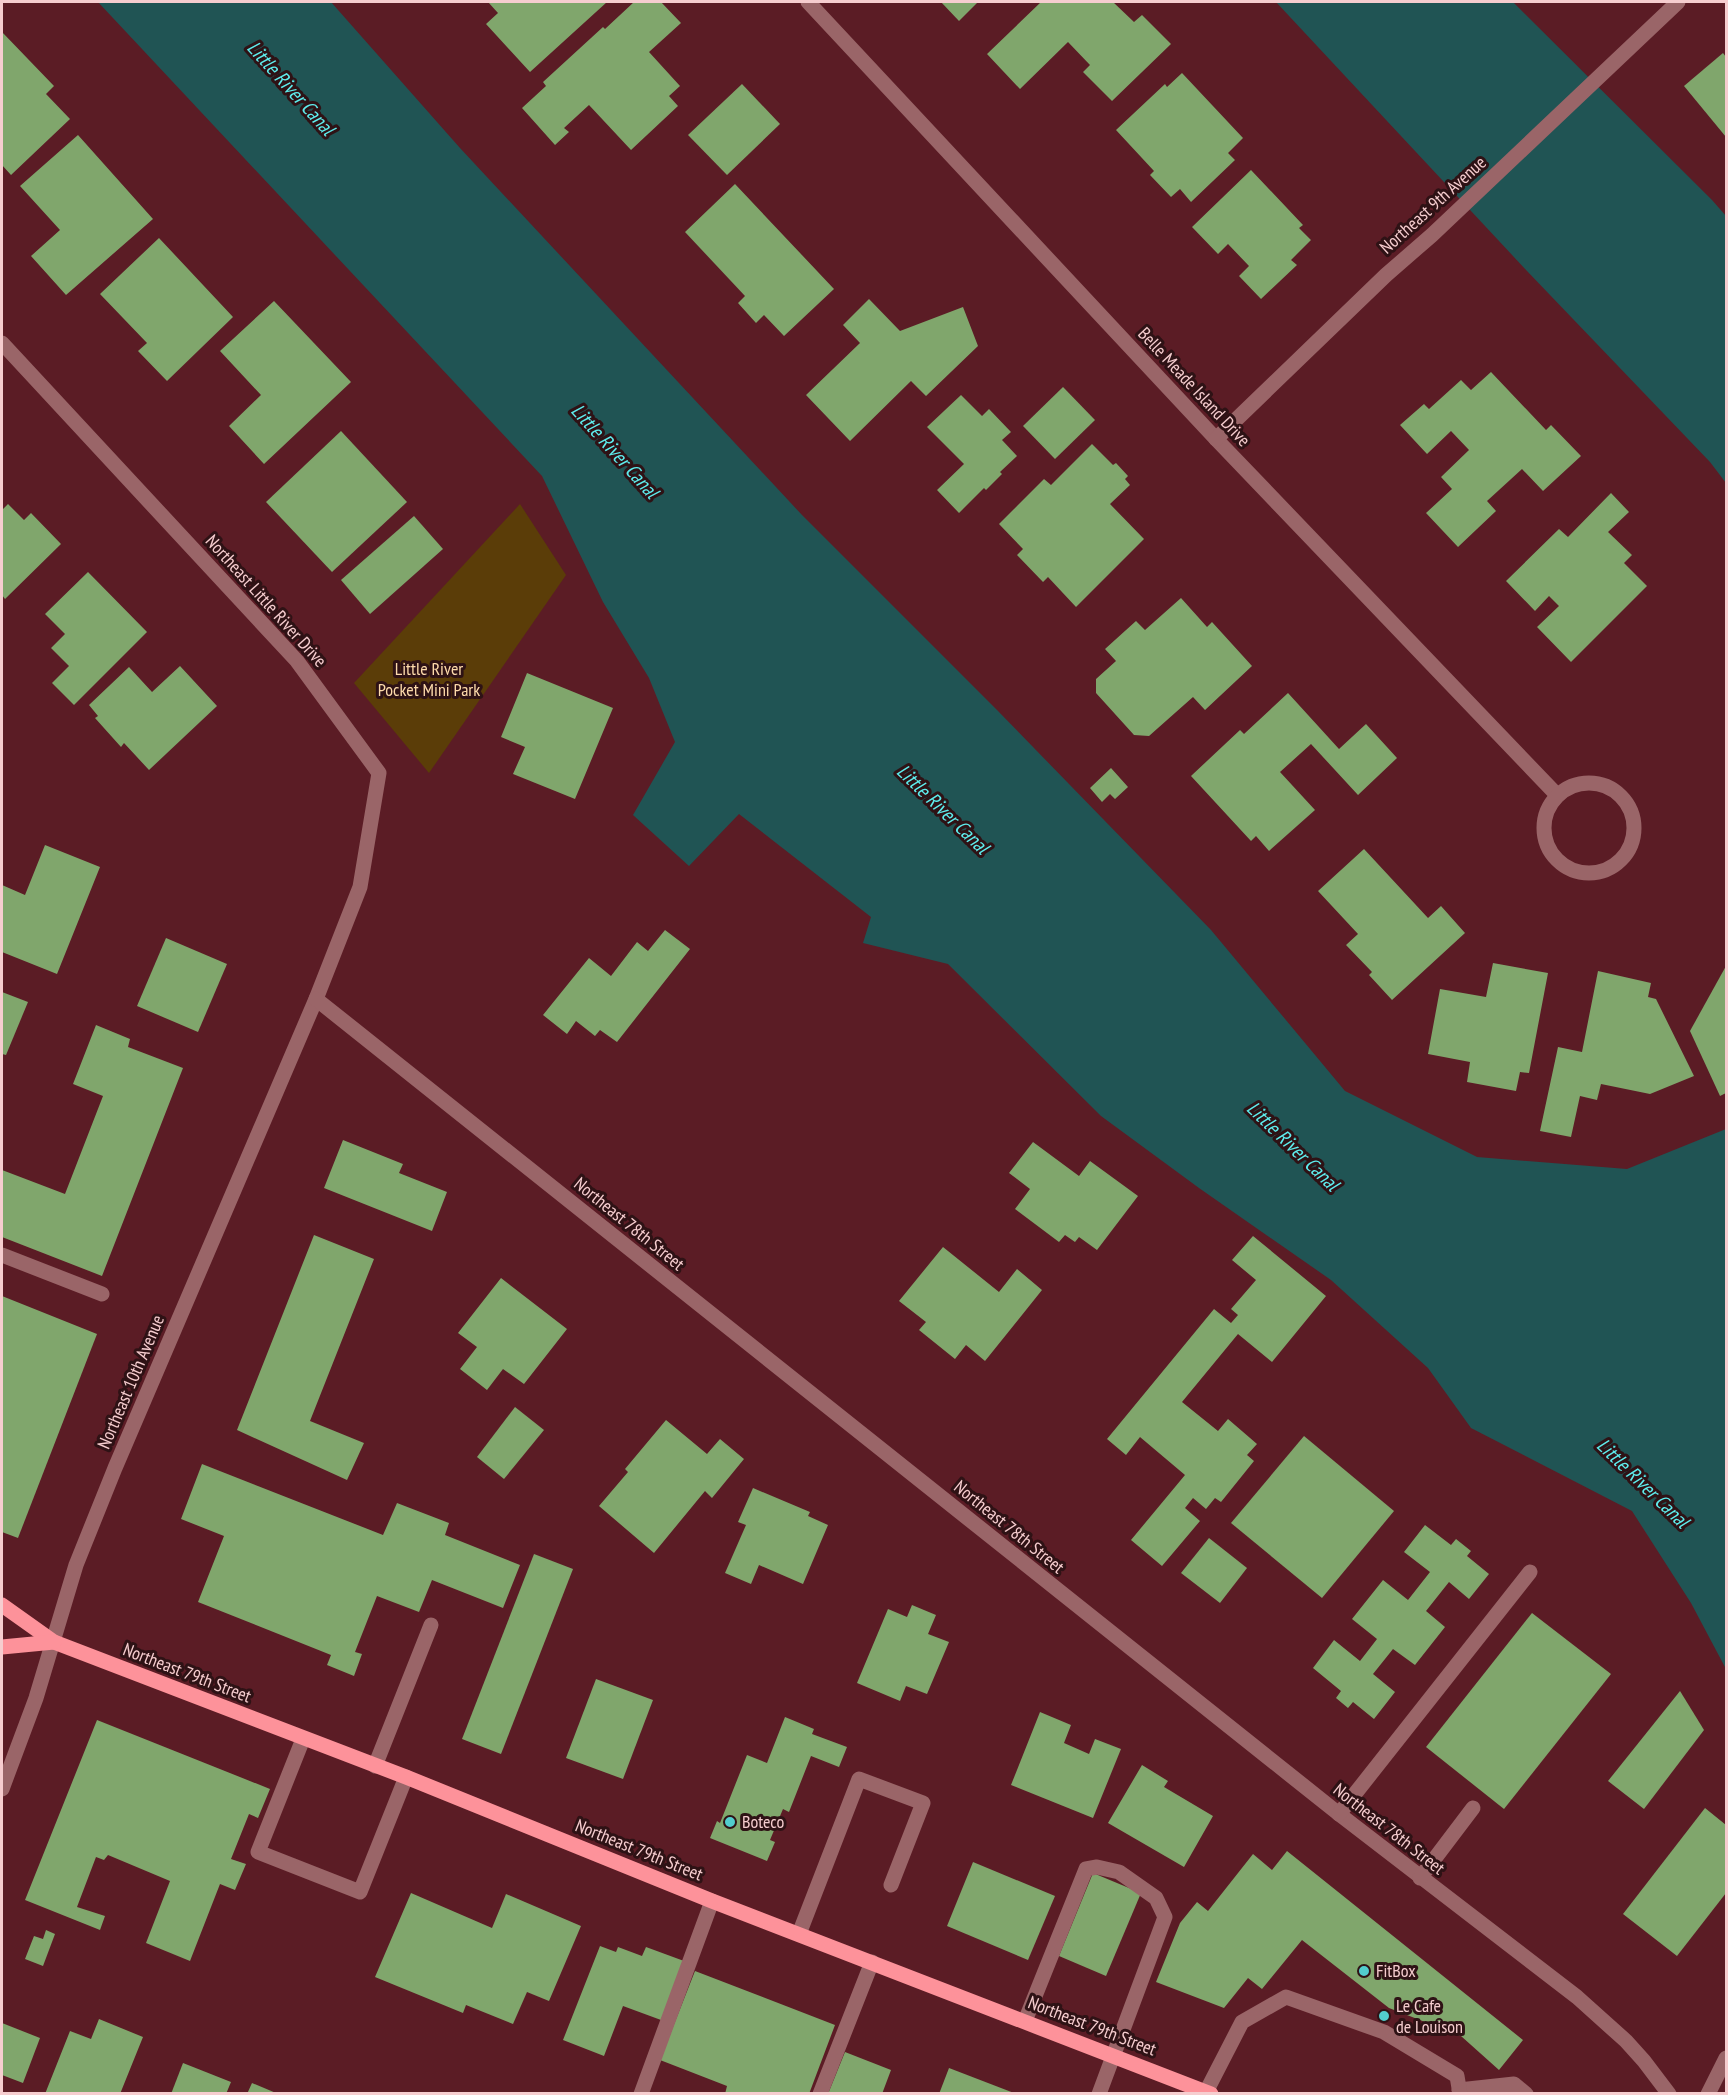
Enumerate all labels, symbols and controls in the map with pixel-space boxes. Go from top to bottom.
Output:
water label: Little River Canal [242,35,342,143]
street label: Northeast 9th Avenue [1375,151,1491,258]
street label: Belle Meade Island Drive [1133,322,1255,451]
water label: Little River Canal [566,398,666,506]
street label: Northeast Little River Drive [201,530,332,672]
park label: Little River Pocket Mini Park [378,657,480,701]
water label: Little River Canal [891,758,996,861]
water label: Little River Canal [1241,1095,1346,1198]
street label: Northeast 78th Street [569,1172,689,1275]
street label: Northeast 10th Avenue [92,1311,169,1452]
water label: Little River Canal [1591,1432,1696,1535]
street label: Northeast 78th Street [949,1475,1069,1578]
street label: Northeast 79th Street [120,1638,255,1708]
street label: Northeast 78th Street [1329,1778,1450,1879]
place label: Boteco [742,1810,784,1833]
street label: Northeast 79th Street [572,1814,706,1886]
marker: Boteco [723,1815,737,1829]
place label: FitBox [1376,1959,1416,1982]
marker: FitBox [1357,1964,1371,1978]
street label: Northeast 79th Street [1025,1991,1160,2061]
place label: Le Cafe de Louison [1396,1994,1463,2038]
marker: Le Cafe de Louison [1377,2009,1391,2023]

